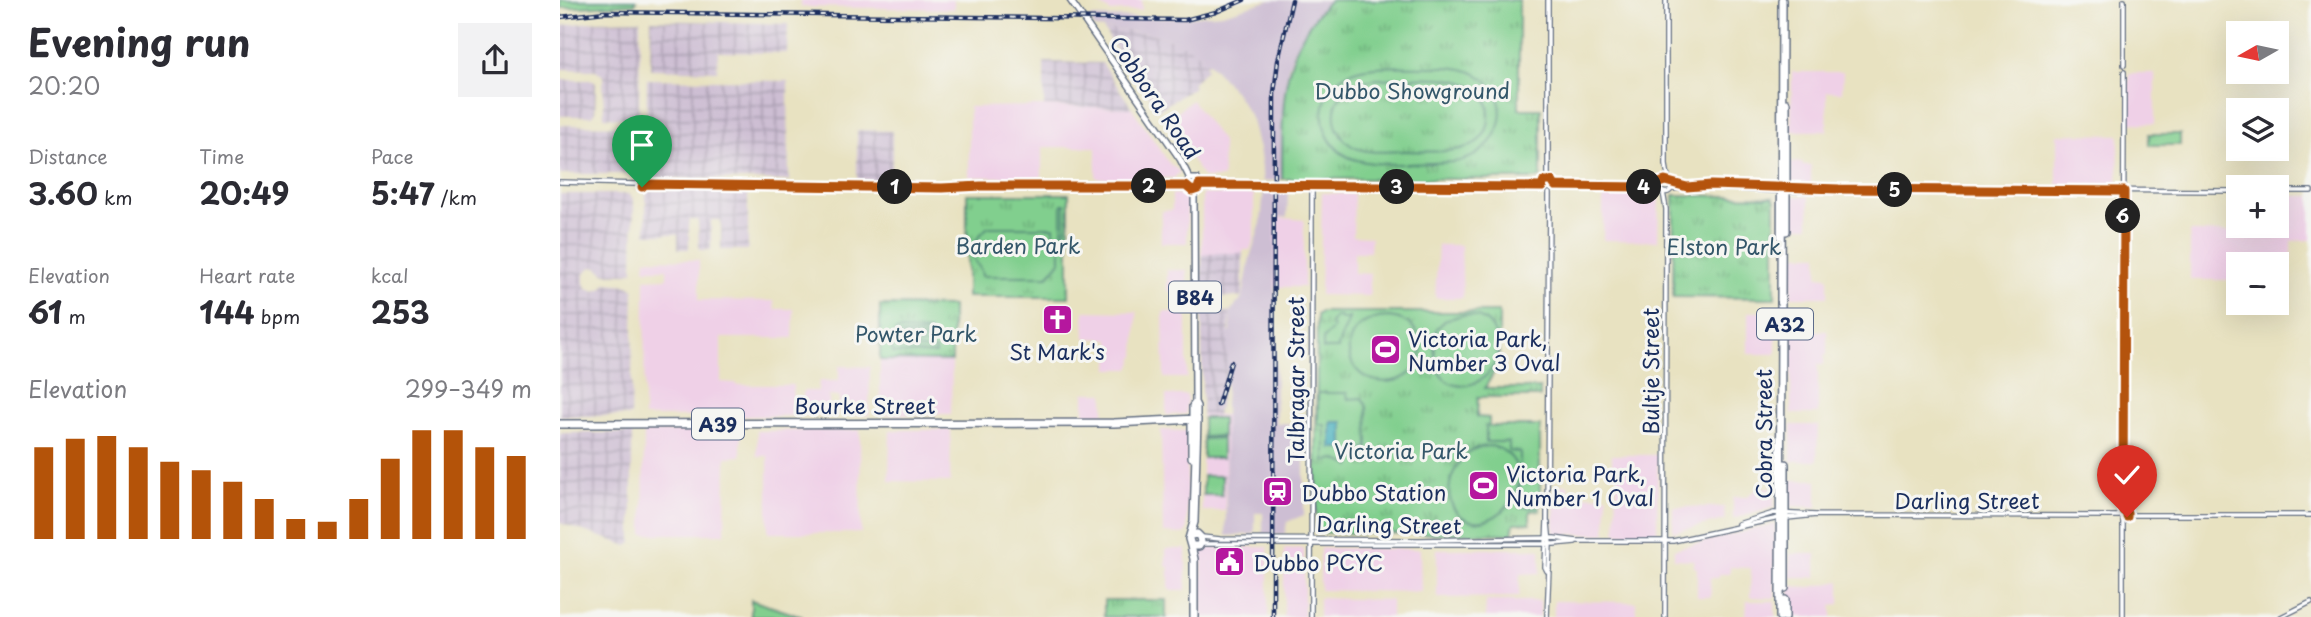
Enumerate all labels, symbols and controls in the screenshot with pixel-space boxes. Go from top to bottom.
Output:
text: Evening run [28,13,250,70]
north arrow [2226,21,2289,84]
map controls [2226,21,2289,315]
button: share [458,23,532,97]
street label: Cobbora Road [1103,29,1209,165]
text: 20:20 [28,68,100,103]
park label: Dubbo Showground [1314,74,1510,106]
button: layers [2226,98,2289,161]
pin [612,115,672,187]
icon: arrive [623,126,661,164]
text: Distance [28,142,108,170]
text: Time [199,142,244,170]
text: Pace [371,142,414,170]
pin: 2 [1132,168,1166,204]
text: 3.60 [28,170,98,215]
text: 20:49 [199,170,289,215]
text: 5:47 [371,170,434,215]
pin: 1 [878,170,912,204]
pin: 3 [1380,170,1414,204]
pin: 4 [1626,170,1662,204]
text: 2 [1142,171,1155,199]
text: 1 [890,172,899,200]
text: 3 [1390,172,1403,200]
text: 4 [1637,172,1650,200]
pin: 5 [1878,172,1912,208]
text: 5 [1888,175,1901,203]
button: + [2226,175,2289,238]
text: km [98,183,133,211]
text: /km [434,183,477,211]
pin: 6 [2106,198,2140,234]
text: 6 [2116,201,2129,229]
park label: Barden Park [956,229,1081,261]
park label: Elston Park [1666,230,1782,262]
button: − [2226,252,2289,315]
text: Elevation [28,261,110,289]
text: Heart rate [199,261,295,289]
text: kcal [371,261,409,289]
road number: B84 [1169,282,1221,312]
text: 61 [28,289,62,334]
text: 144 [199,289,255,334]
text: 253 [371,289,430,334]
street label: Talbragar Street [1279,296,1311,464]
text: m [62,302,86,330]
text: bpm [255,302,300,330]
church icon: St Mark's [1040,302,1074,336]
street label: Bultje Street [1634,308,1666,434]
road number: A32 [1757,308,1813,340]
park label: Powter Park [855,317,977,349]
place label: Victoria Park, Number 3 Oval [1408,322,1561,378]
sports icon: Victoria Park, Number 3 Oval [1368,333,1402,367]
place label: St Mark's [1009,335,1105,367]
street label: Cobra Street [1747,369,1779,499]
text: Elevation [28,371,127,406]
text: 299–349 m [405,371,532,406]
street label: Bourke Street [794,389,936,421]
road number: A39 [692,408,744,440]
park label: Victoria Park [1334,434,1468,466]
pin [2097,445,2157,517]
icon: check [2108,456,2146,494]
place label: Victoria Park, Number 1 Oval [1506,457,1654,513]
sports icon: Victoria Park, Number 1 Oval [1466,468,1500,502]
station icon: Dubbo Station [1261,475,1295,509]
place label: Dubbo Station [1301,476,1446,508]
street label: Darling Street [1894,484,2040,516]
street label: Darling Street [1316,507,1462,541]
public building icon: Dubbo PCYC [1213,545,1247,579]
place label: Dubbo PCYC [1253,546,1383,578]

